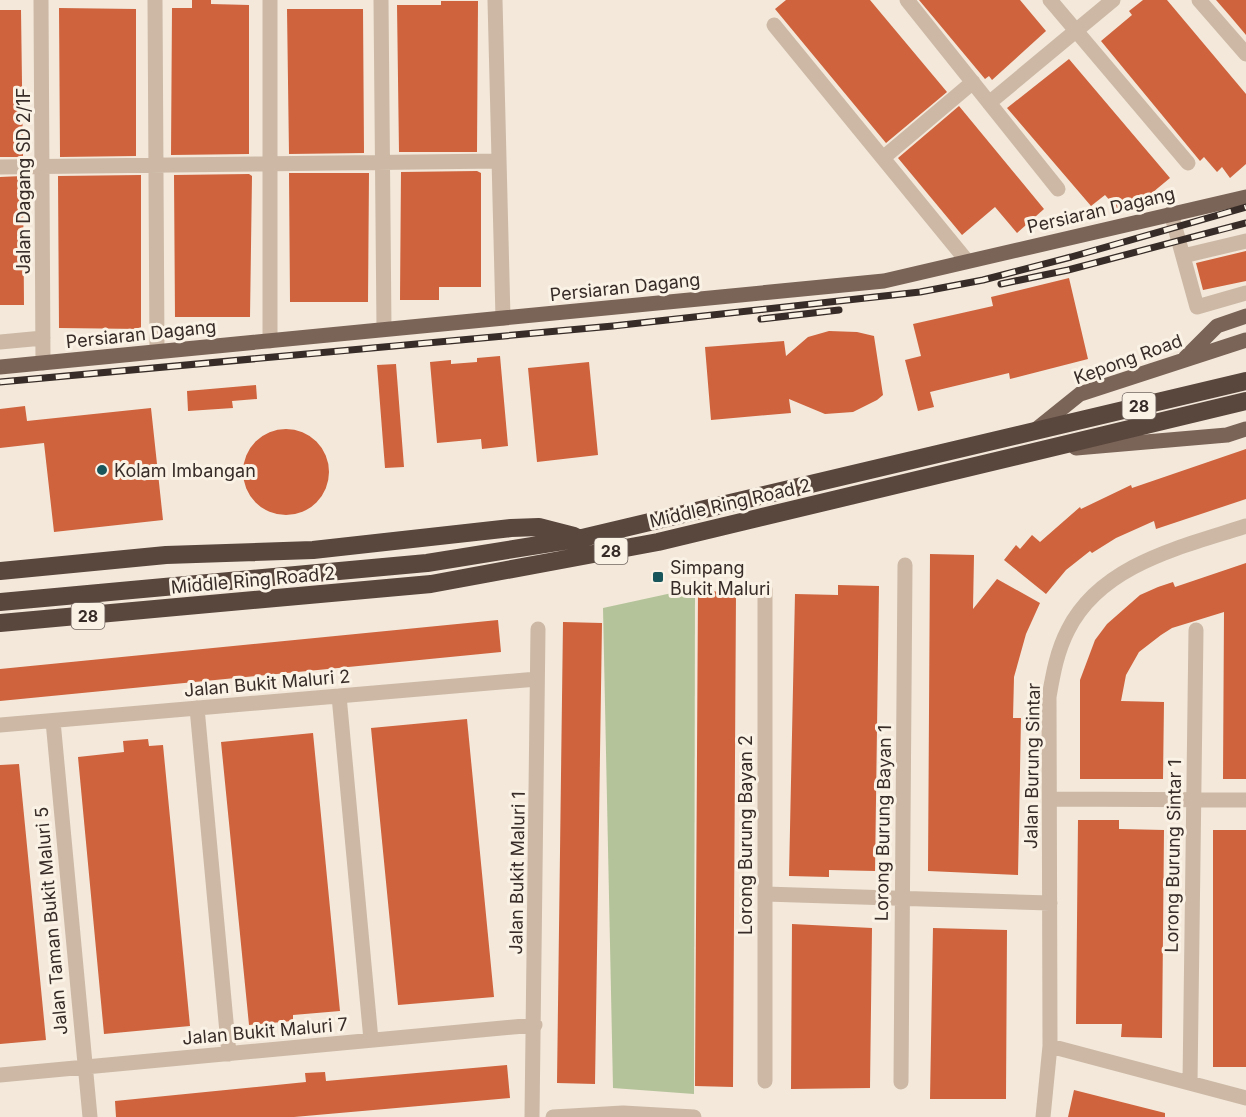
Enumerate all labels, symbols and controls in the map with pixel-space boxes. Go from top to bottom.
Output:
street label: Jalan Dagang SD 2/1F [13,88,34,274]
street label: Persiaran Dagang [1025,183,1177,237]
street label: Persiaran Dagang [549,269,701,305]
street label: Persiaran Dagang [65,316,217,352]
street label: Kepong Road [1071,330,1185,388]
road number: 28 [1122,393,1156,419]
place label: Kolam Imbangan [114,460,256,481]
marker: Kolam Imbangan [95,463,109,477]
street label: Middle Ring Road 2 [647,474,813,532]
road number: 28 [594,538,628,564]
place label: Simpang Bukit Maluri [670,557,770,599]
street label: Middle Ring Road 2 [170,562,336,598]
marker: Simpang Bukit Maluri [651,570,665,584]
road number: 28 [72,603,104,629]
street label: Jalan Bukit Maluri 2 [183,665,351,701]
street label: Jalan Burung Sintar [1020,682,1044,849]
street label: Lorong Burung Bayan 1 [871,725,895,921]
street label: Lorong Burung Bayan 2 [735,735,756,935]
street label: Lorong Burung Sintar 1 [1161,759,1185,953]
street label: Jalan Bukit Maluri 1 [505,791,529,955]
street label: Jalan Taman Bukit Maluri 5 [31,806,71,1036]
street label: Jalan Bukit Maluri 7 [181,1013,349,1049]

